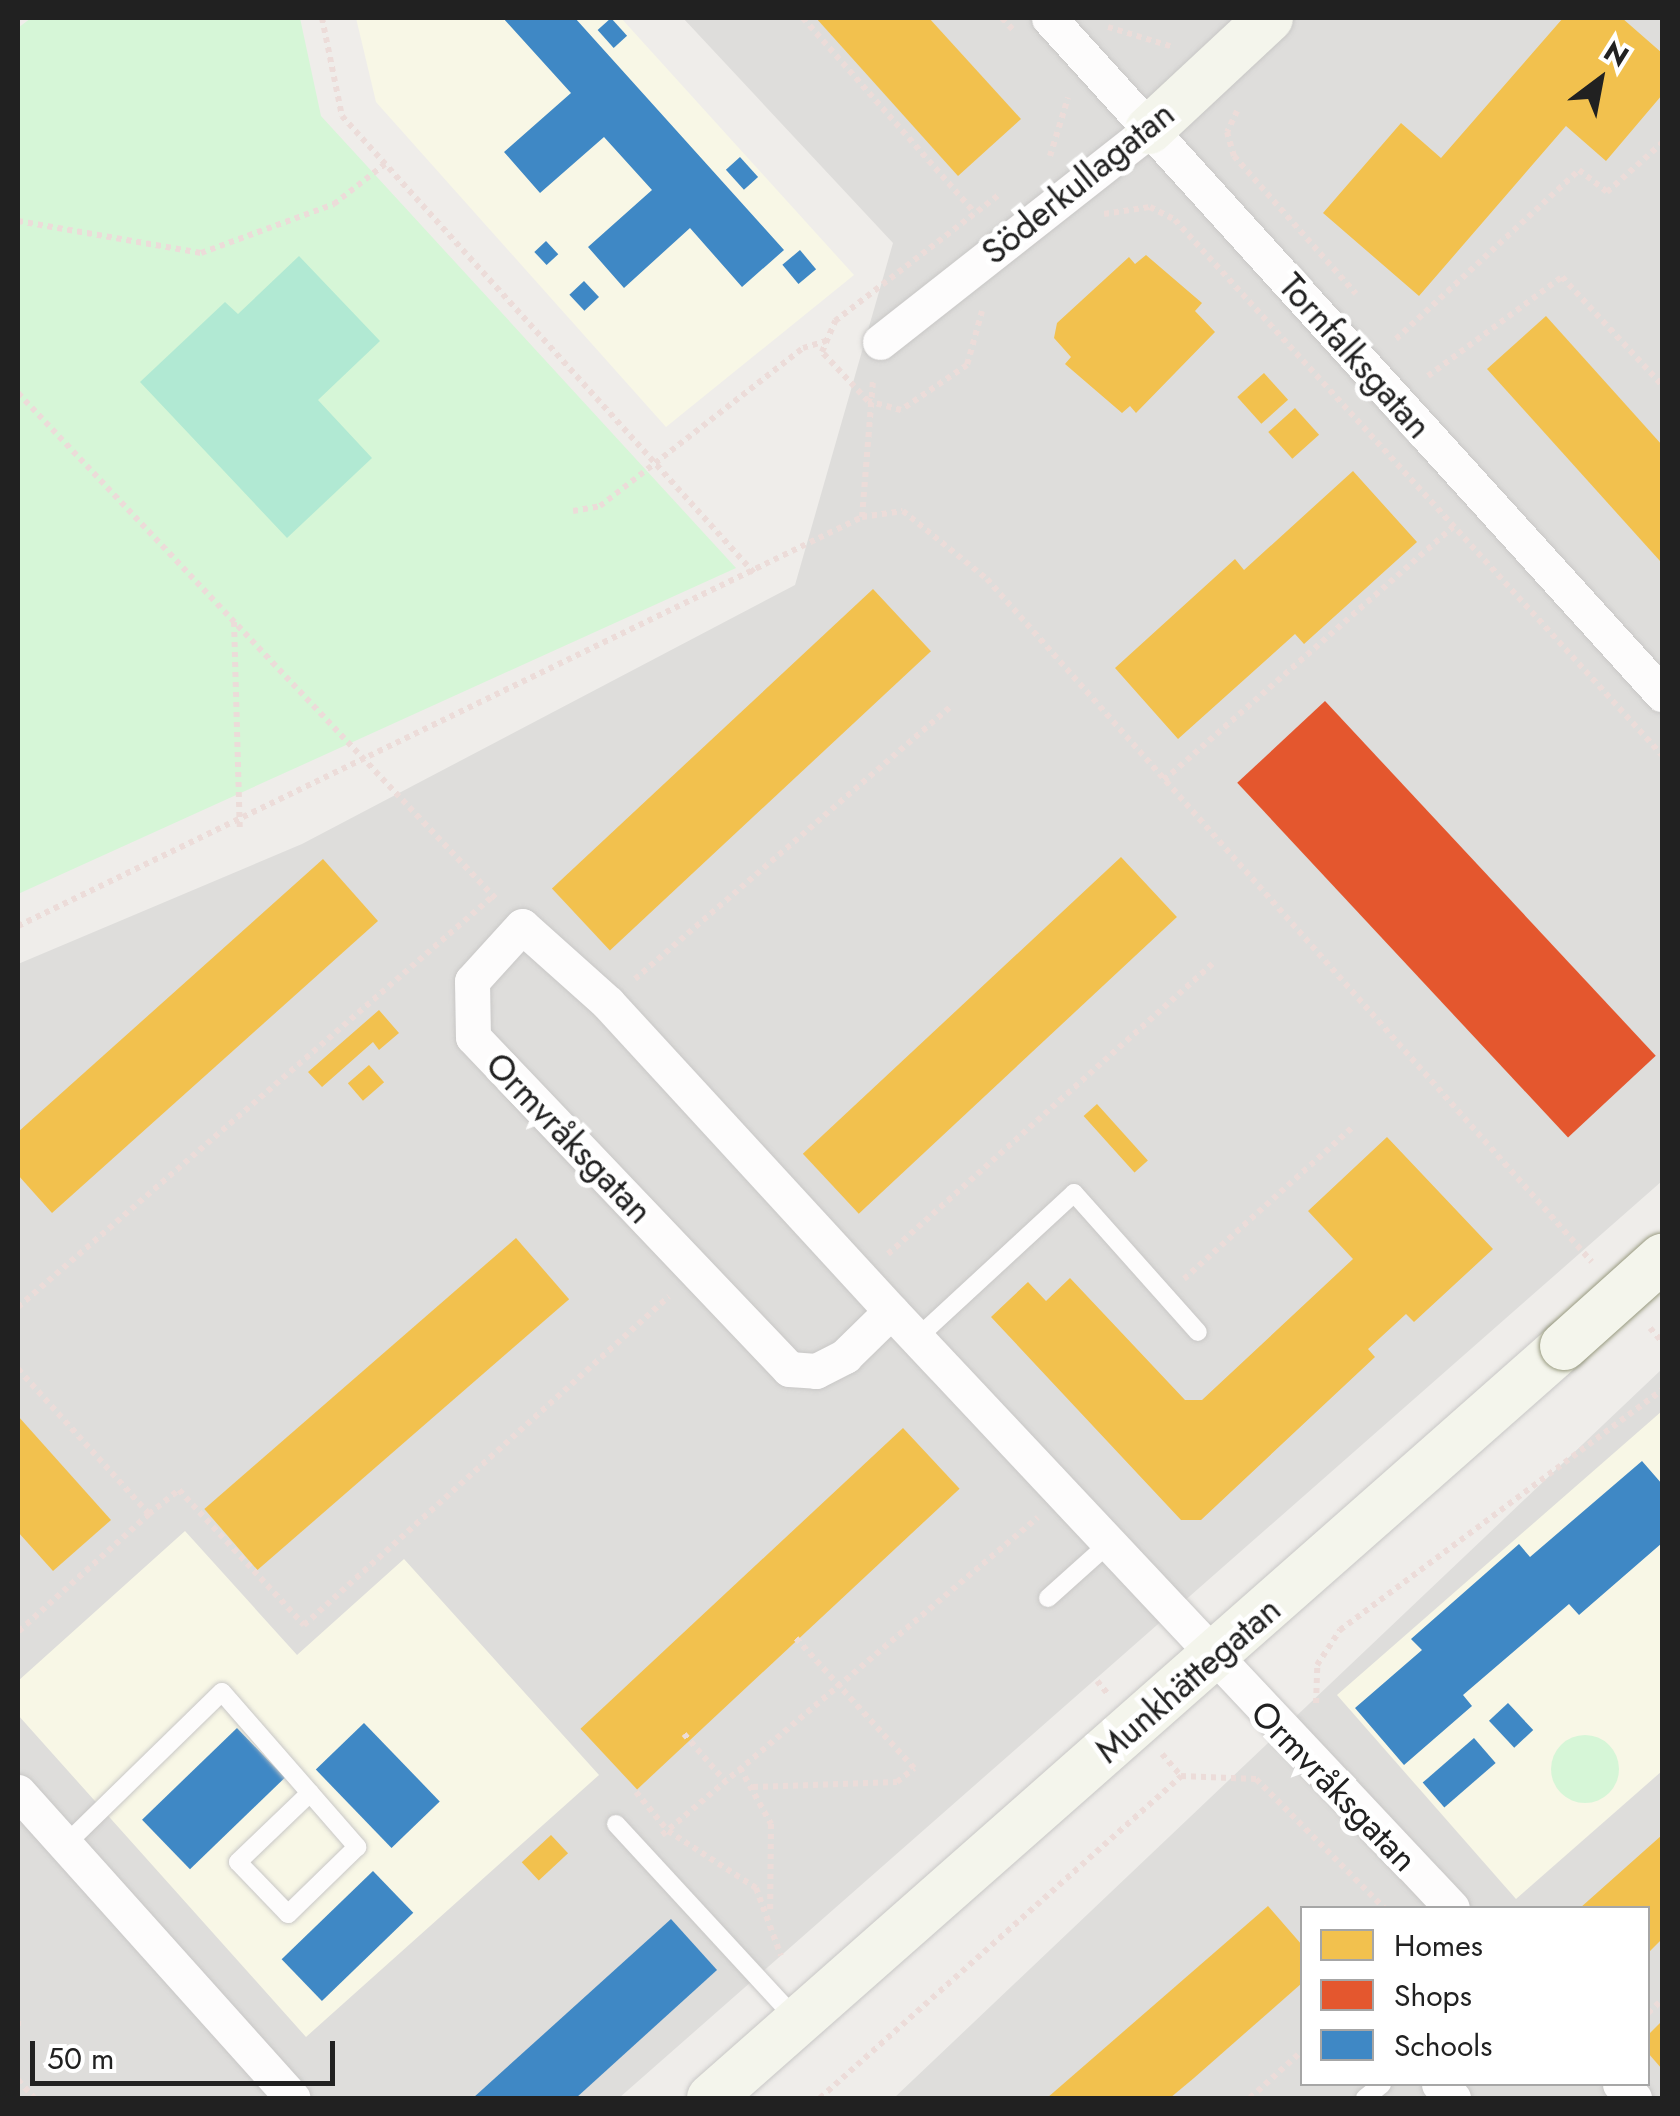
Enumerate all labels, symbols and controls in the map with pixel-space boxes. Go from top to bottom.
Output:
north arrow [1550,30,1650,130]
text: N [1596,31,1636,77]
street label: Söderkullagatan [973,93,1183,273]
street label: Tornfalksgatan [1270,265,1440,447]
street label: Ormvråksgatan [477,1044,661,1232]
street label: Munkhättegatan [1087,1588,1289,1772]
street label: Ormvråksgatan [1242,1692,1426,1880]
legend [1300,1906,1650,2086]
text: Homes [1394,1924,1483,1967]
text: Shops [1394,1974,1472,2017]
scale bar [35,2021,340,2083]
text: Schools [1394,2024,1492,2067]
text: 50 m [47,2037,114,2080]

